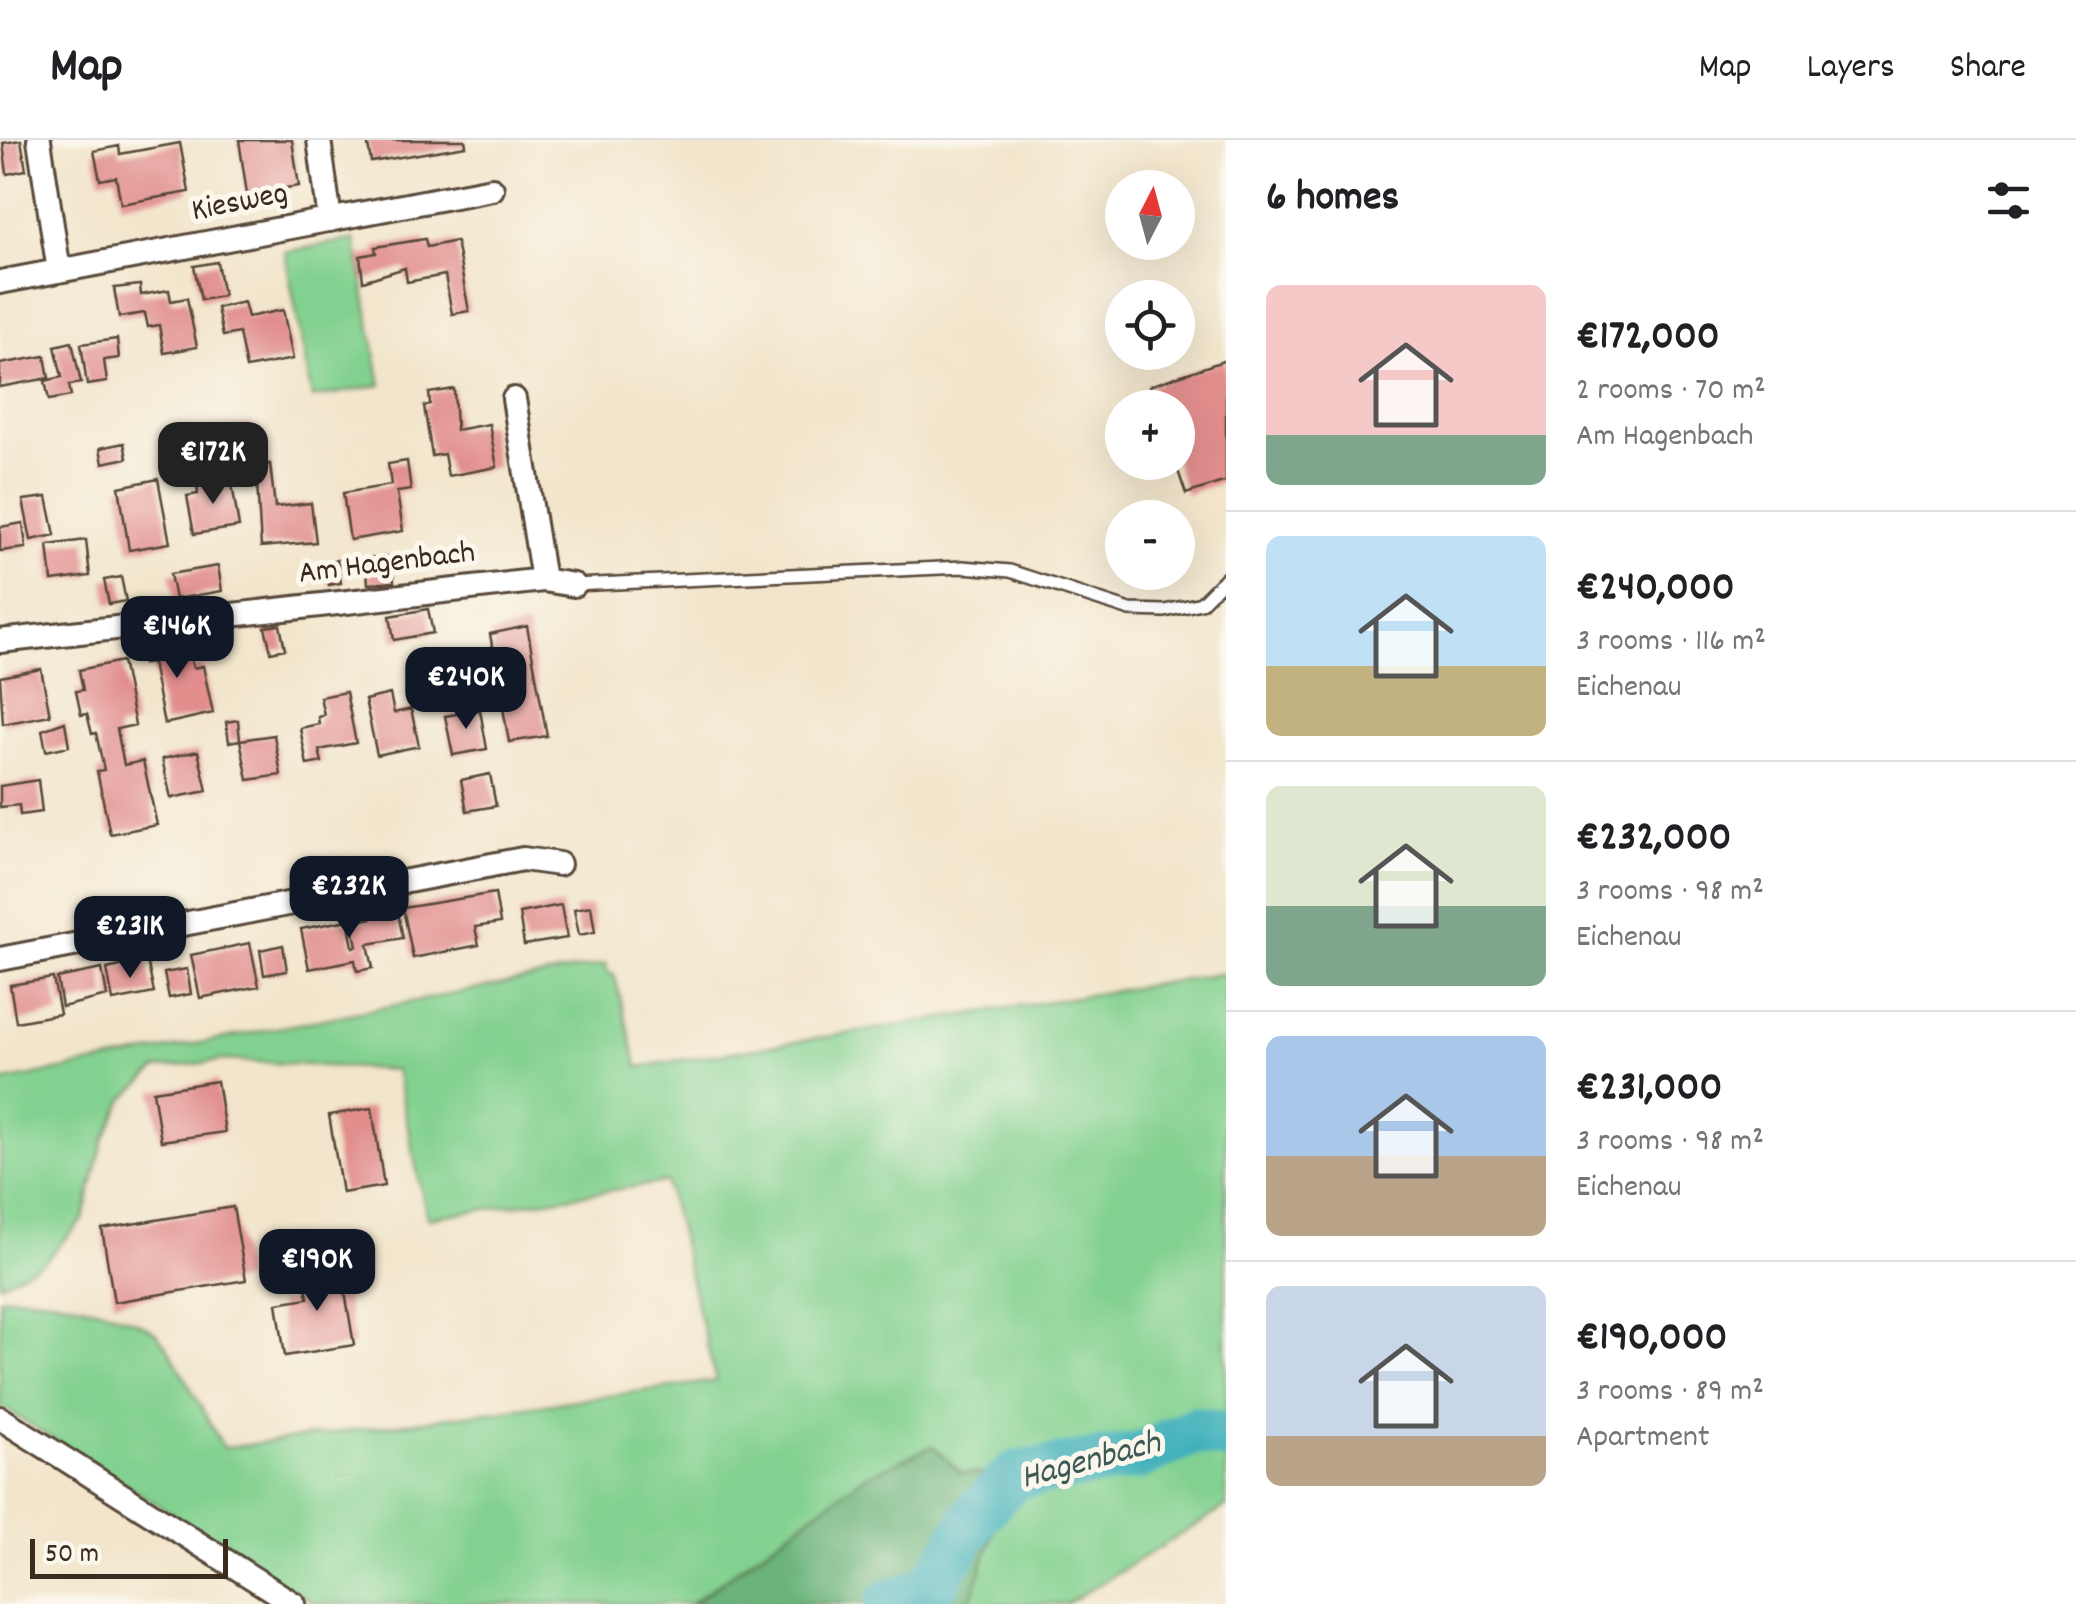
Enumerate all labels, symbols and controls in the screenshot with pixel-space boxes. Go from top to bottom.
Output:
text: Map [50,35,123,104]
text: Map [1699,44,1752,94]
text: Layers [1807,44,1895,94]
text: Share [1950,44,2026,94]
north arrow [1105,170,1195,260]
map controls [1105,170,1195,590]
text: 6 homes [1266,170,1399,230]
street label: Kiesweg [188,172,292,236]
icon: filters [1981,173,2036,228]
button: locate [1105,280,1195,370]
text: €172,000 [1576,309,1720,369]
icon: home [1346,325,1466,445]
text: 2 rooms · 70 m² [1576,369,1766,415]
button: + [1105,390,1195,480]
text: Am Hagenbach [1576,415,1753,461]
pin: €172K [143,422,283,507]
text: €172K [180,431,246,477]
button: − [1105,500,1195,590]
street label: Am Hagenbach [296,531,478,599]
text: €240,000 [1576,560,1735,620]
icon: home [1346,576,1466,696]
pin: €146K [107,596,247,681]
text: €146K [143,605,211,651]
text: 3 rooms · 116 m² [1576,620,1766,666]
pin: €240K [396,647,536,732]
text: €240K [427,656,505,702]
text: Eichenau [1576,666,1682,712]
text: €232,000 [1576,810,1731,870]
icon: home [1346,826,1466,946]
pin: €232K [279,856,419,941]
text: €232K [312,865,386,911]
text: 3 rooms · 98 m² [1576,870,1764,916]
pin: €231K [60,896,200,981]
text: €231K [96,905,164,951]
text: Eichenau [1576,916,1682,962]
text: €231,000 [1576,1060,1722,1120]
icon: home [1346,1076,1466,1196]
text: 3 rooms · 98 m² [1576,1120,1764,1166]
text: Eichenau [1576,1166,1682,1212]
pin: €190K [247,1229,387,1314]
text: €190K [281,1238,353,1284]
text: €190,000 [1576,1310,1727,1370]
icon: home [1346,1326,1466,1446]
text: 3 rooms · 89 m² [1576,1370,1764,1416]
text: Apartment [1576,1416,1710,1462]
water label: Hagenbach [1016,1419,1167,1505]
scale bar [30,1534,228,1578]
text: 50 m [45,1536,99,1576]

